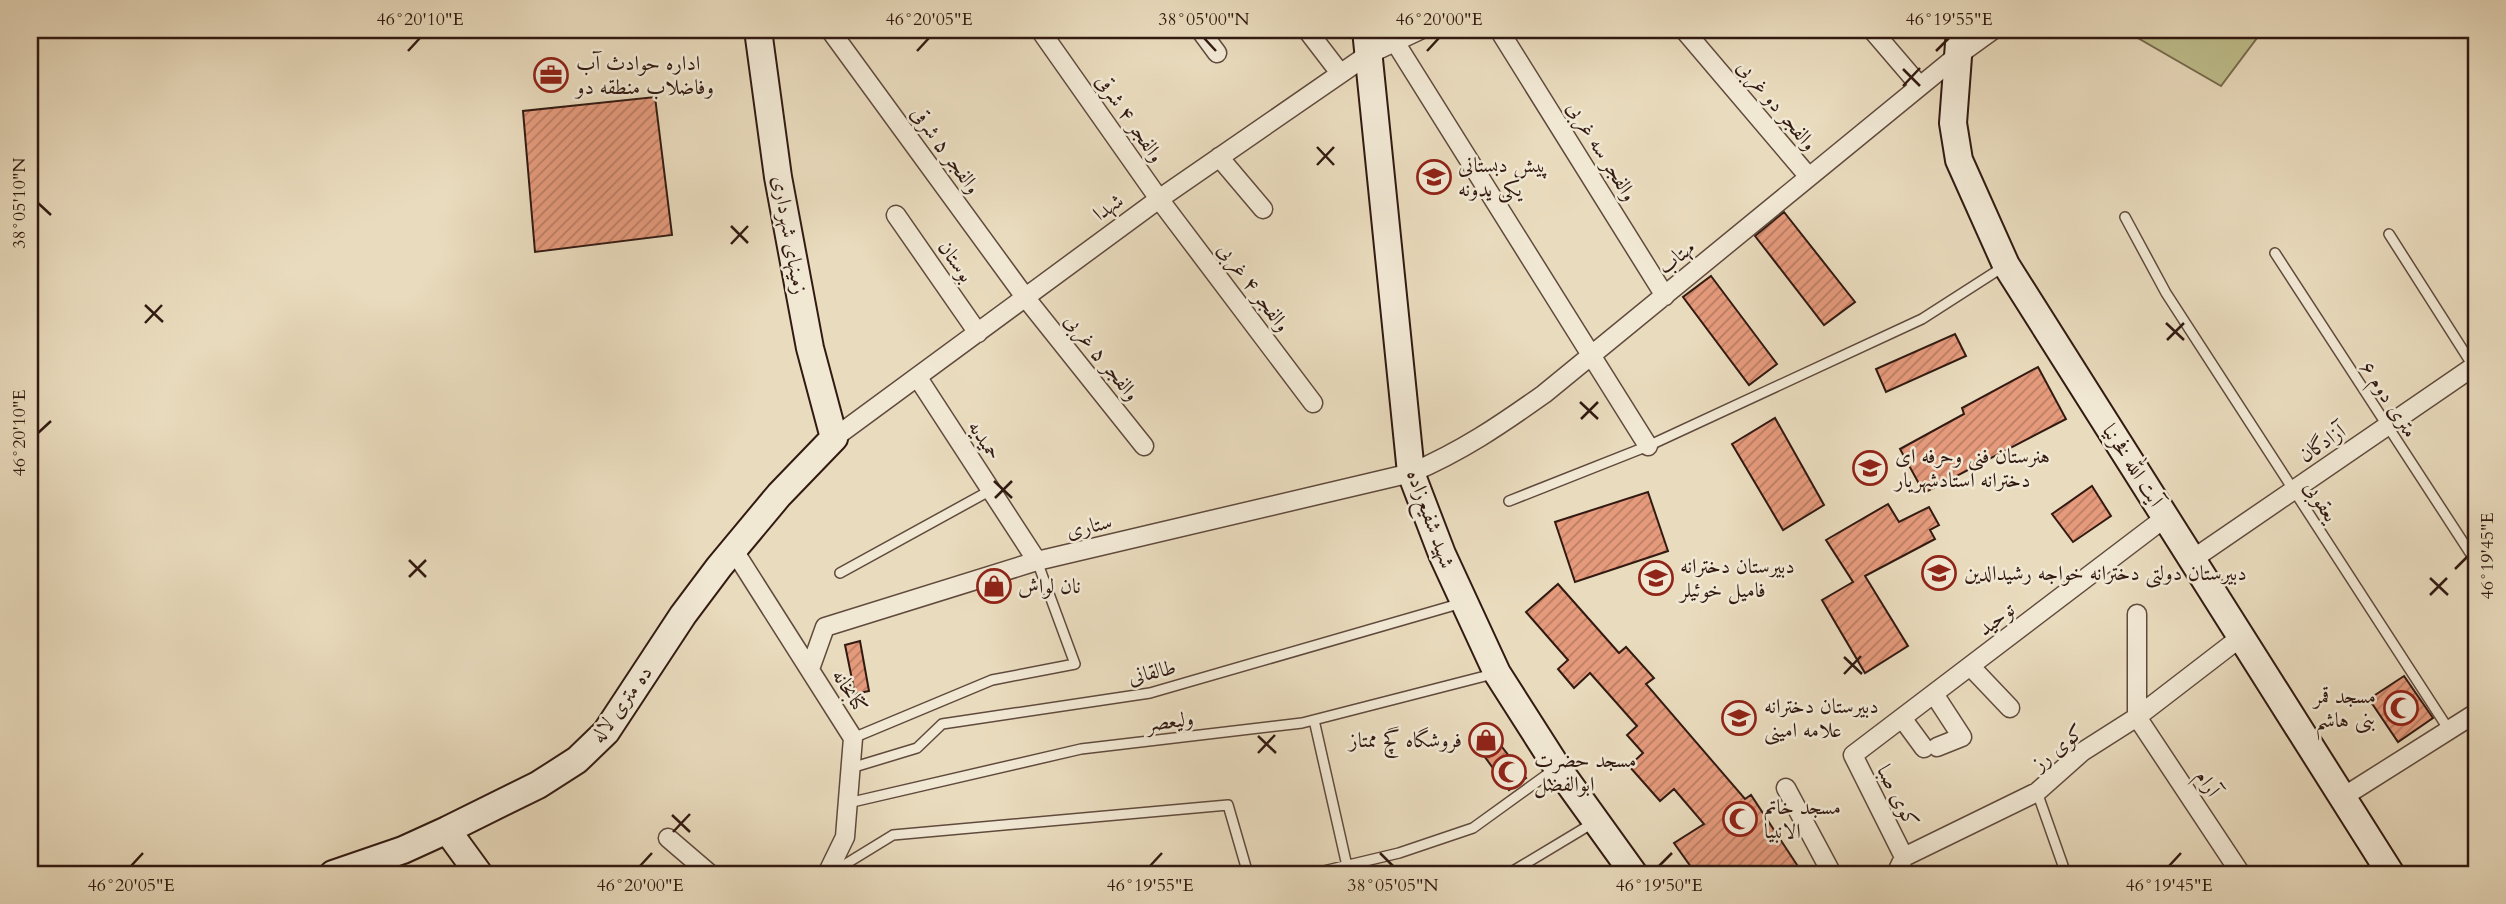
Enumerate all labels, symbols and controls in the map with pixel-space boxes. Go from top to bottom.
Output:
text: 46°20'10"E [376,7,464,32]
text: 46°20'05"E [885,7,973,32]
text: 38°05'00"N [1158,7,1250,32]
text: 46°20'00"E [1395,7,1483,32]
text: 46°19'55"E [1905,7,1993,32]
place label: اداره حوادث آب وفاضلاب منطقه دو [574,49,714,102]
street label: والفجر دو غربی [1730,54,1823,157]
office icon: اداره حوادث آب وفاضلاب منطقه دو [532,56,570,94]
street label: والفجر ۴ شرقی [1088,68,1171,168]
street label: والفجر سه غربی [1559,96,1644,207]
street label: والفجر ۵ شرقی [904,101,987,200]
place label: پیش دبستانی یکی یدونه [1458,151,1548,204]
text: 38°05'10"N [7,157,32,249]
school or university icon: پیش دبستانی یکی یدونه [1415,158,1453,196]
street label: زمینهای شهرداری [765,173,814,297]
street label: شهدا [1087,186,1129,228]
street label: مهتاب [1651,233,1701,281]
street label: بوستان [931,234,980,288]
street label: والفجر ۴ غربی [1210,236,1297,338]
street label: والفجر ۵ غربی [1057,307,1146,407]
street label: ۶ متری دوم [2350,355,2424,445]
text: 46°20'10"E [7,389,32,477]
street label: حمیدیه [961,415,1008,466]
street label: آزادگان [2293,416,2354,470]
street label: آیت الله فخرنیا [2095,417,2174,514]
place label: هنرستان فنی وحرفه ای دخترانه استادشهریار [1893,442,2050,495]
school or university icon: هنرستان فنی وحرفه ای دخترانه استادشهریار [1851,449,1889,487]
street label: شهید شفیع‌زاده [1396,466,1462,574]
street label: یعقوبی [2296,475,2345,528]
street label: ستاری [1063,507,1115,546]
text: 46°19'45"E [2475,512,2500,600]
place label: دبیرستان دخترانه فامیل خوئیلر [1678,552,1795,605]
school or university icon: دبیرستان دولتی دخترانه خواجه رشیدالدین [1920,554,1958,592]
school or university icon: دبیرستان دخترانه فامیل خوئیلر [1637,559,1675,597]
place label: دبیرستان دولتی دخترانه خواجه رشیدالدین [1964,559,2247,588]
shop icon: نان لواش [975,567,1013,605]
place label: نان لواش [1018,572,1081,601]
street label: توحید [1972,595,2022,643]
street label: طالقانی [1125,653,1179,692]
street label: ده متری لاله [583,660,659,749]
street label: کتابخانه [825,664,874,719]
place label: مسجد قمر بنی هاشم [2312,682,2376,741]
mosque icon: مسجد قمر بنی هاشم [2382,689,2420,727]
place label: دبیرستان دخترانه علامه امینی [1764,692,1879,745]
school or university icon: دبیرستان دخترانه علامه امینی [1720,699,1758,737]
street label: ولیعصر [1143,704,1195,739]
street label: کوی رز [2025,717,2091,779]
shop icon: فروشگاه گچ ممتاز [1467,721,1505,759]
place label: فروشگاه گچ ممتاز [1347,726,1462,758]
place label: مسجد حضرت ابوالفضل [1534,746,1636,799]
mosque icon: مسجد حضرت ابوالفضل [1490,753,1528,791]
street label: کوی صبا [1869,760,1926,833]
street label: آرام [2186,764,2228,806]
place label: مسجد خاتم الانبیا [1764,793,1841,846]
mosque icon: مسجد خاتم الانبیا [1721,800,1759,838]
text: 46°20'05"E [87,873,175,898]
text: 46°20'00"E [596,873,684,898]
text: 46°19'55"E [1106,873,1194,898]
text: 38°05'05"N [1347,873,1439,898]
text: 46°19'50"E [1615,873,1703,898]
text: 46°19'45"E [2125,873,2213,898]

